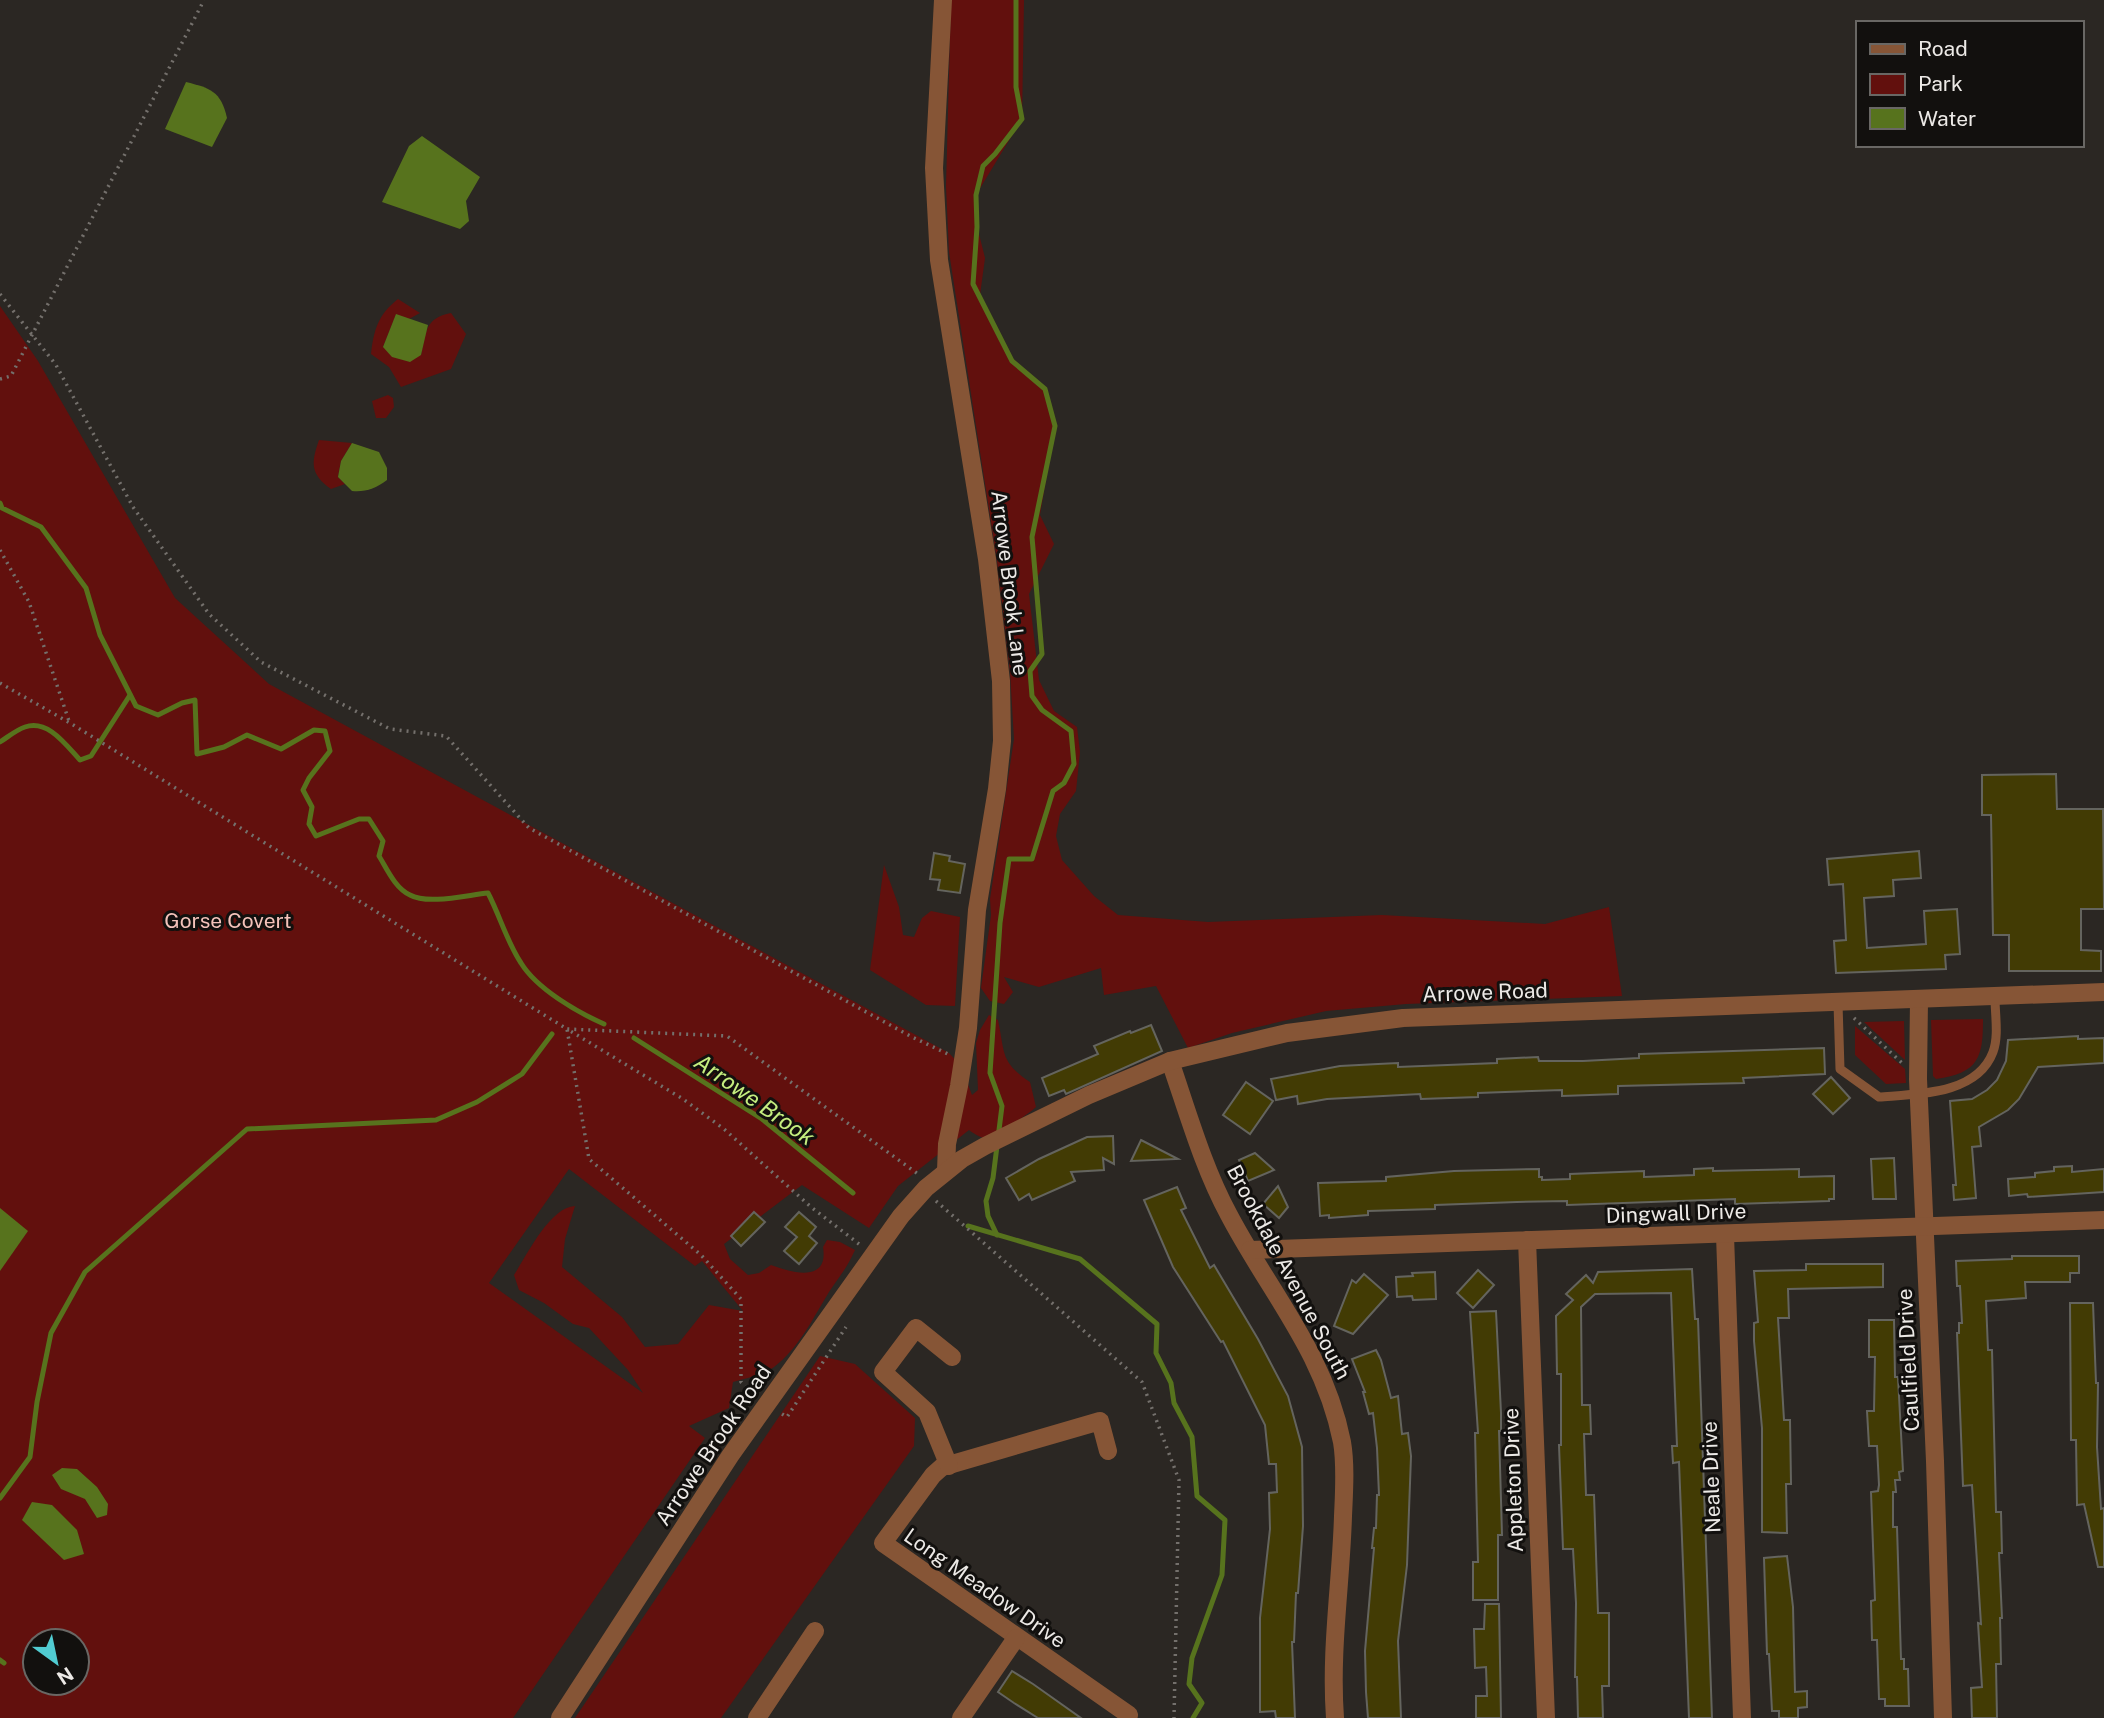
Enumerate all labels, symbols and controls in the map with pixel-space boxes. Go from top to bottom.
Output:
legend [1856,21,2083,147]
text: Road [1918,36,1968,61]
text: Park [1918,71,1963,96]
text: Water [1918,106,1976,131]
street label: Arrowe Brook Lane [986,489,1034,677]
park label: Gorse Covert [164,908,292,933]
street label: Arrowe Road [1422,977,1548,1007]
water label: Arrowe Brook [690,1048,821,1151]
street label: Brookdale Avenue South [1222,1160,1356,1384]
street label: Dingwall Drive [1605,1198,1747,1228]
street label: Caulfield Drive [1892,1288,1924,1432]
street label: Arrowe Brook Road [650,1360,776,1530]
street label: Appleton Drive [1498,1407,1528,1553]
street label: Neale Drive [1697,1421,1725,1533]
street label: Long Meadow Drive [899,1523,1071,1653]
north arrow [21,1627,91,1697]
text: N [53,1663,77,1690]

